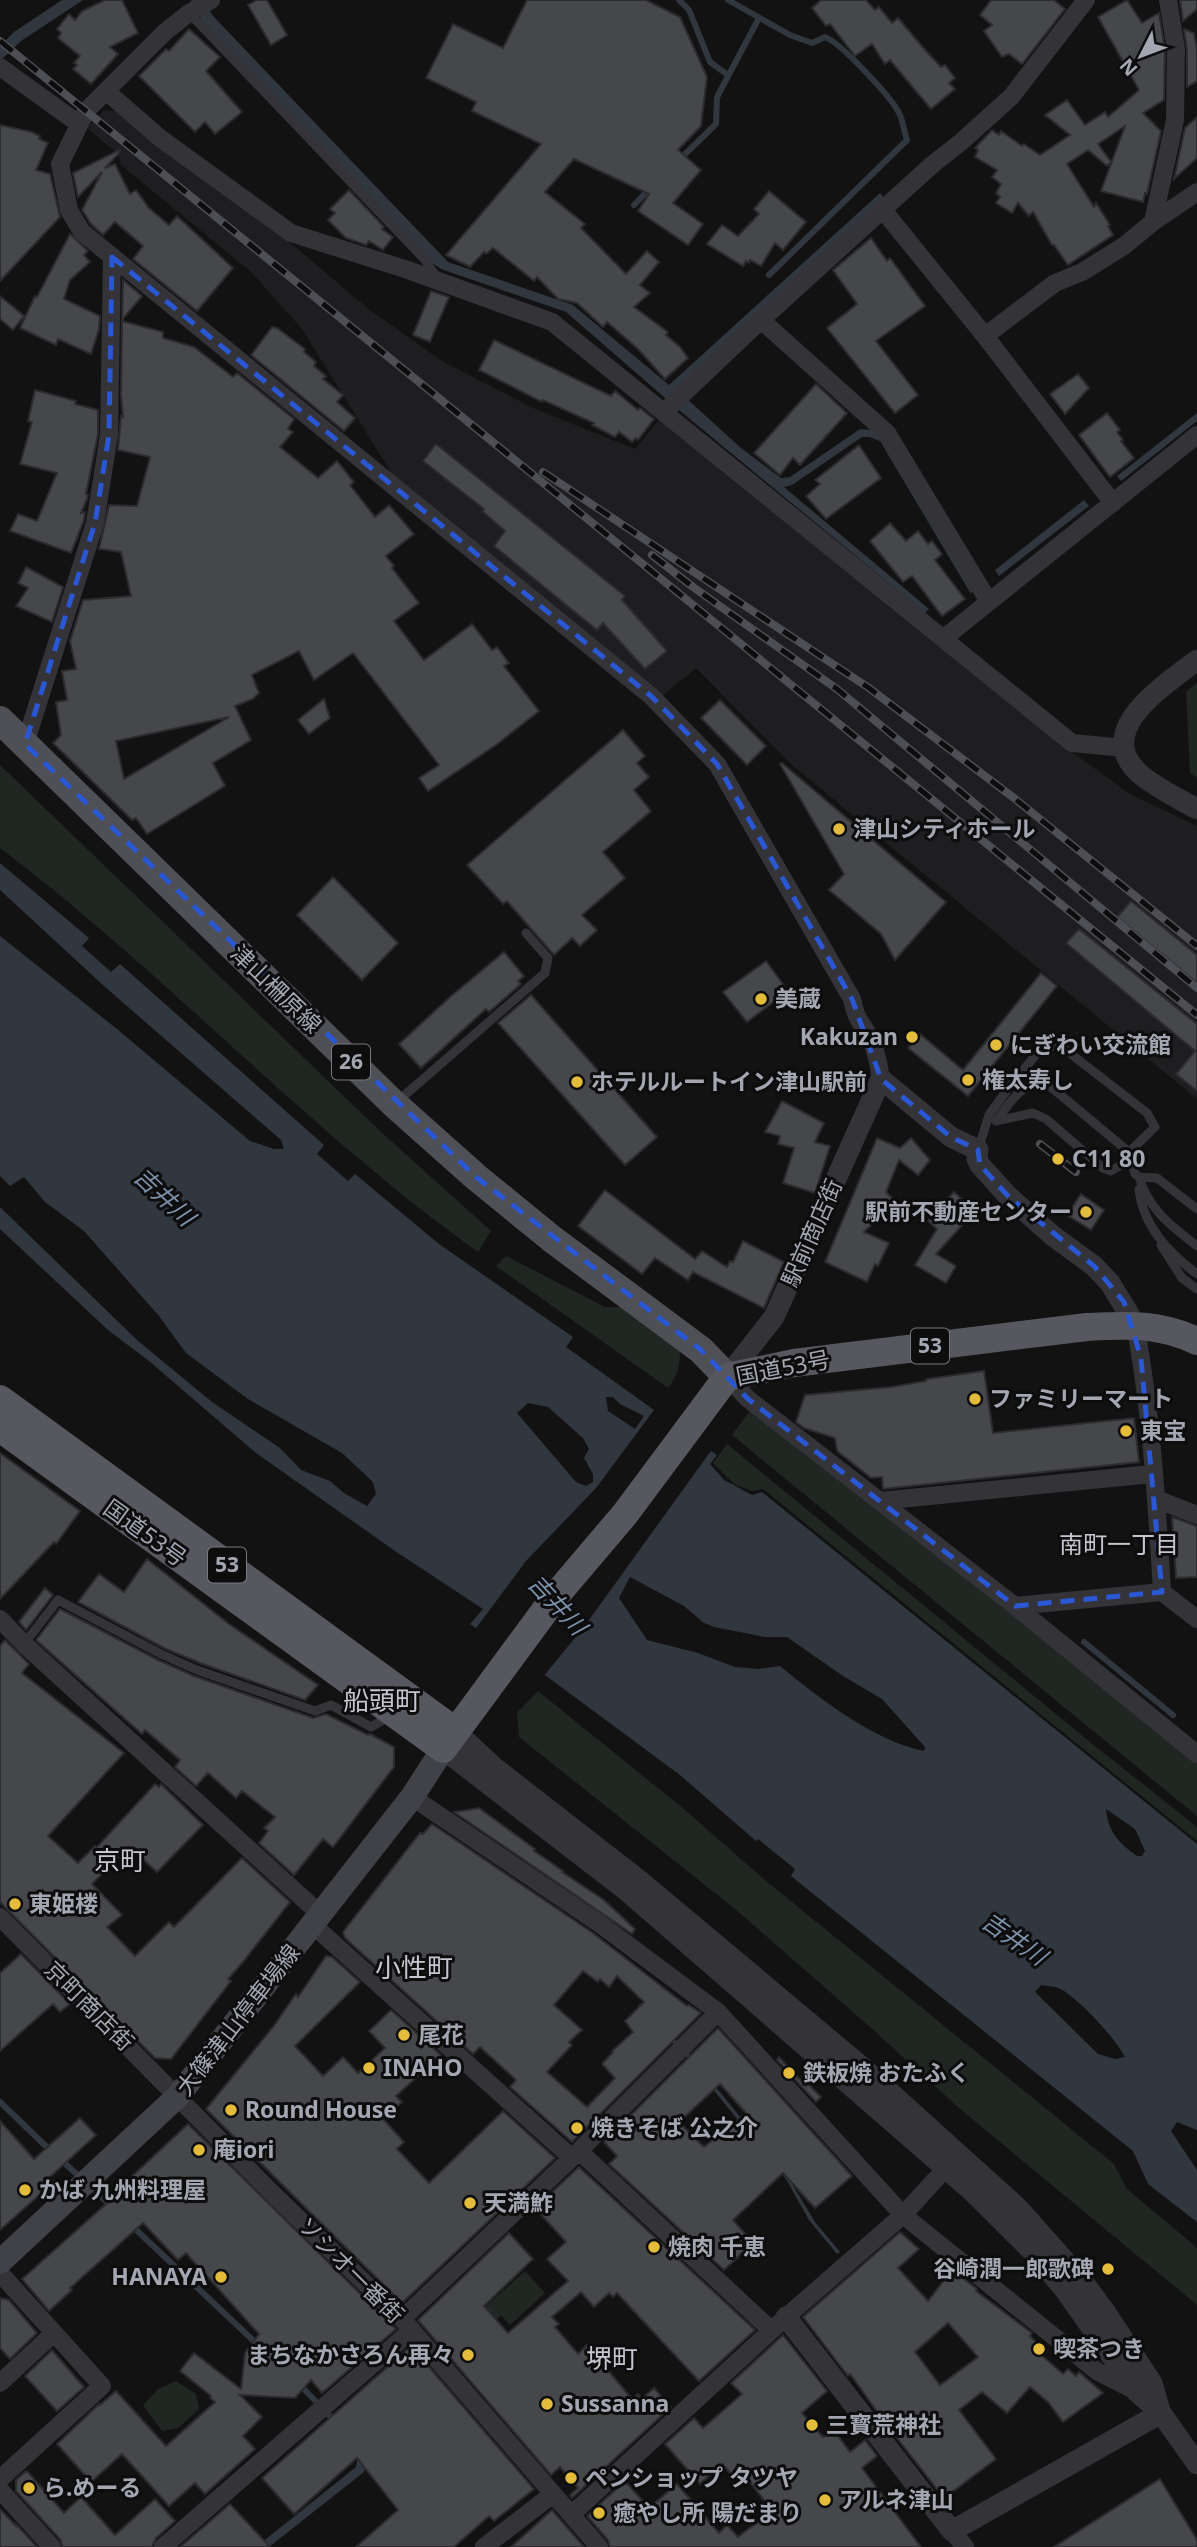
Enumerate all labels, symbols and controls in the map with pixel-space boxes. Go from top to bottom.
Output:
north arrow [1106,21,1176,91]
text: N [1114,53,1143,82]
place label: 津山シティホール [853,812,1036,844]
marker: 津山シティホール [831,821,847,837]
street label: 津山柵原線 [224,937,329,1040]
place label: 美蔵 [775,982,821,1014]
marker: 美蔵 [753,991,769,1007]
place label: Kakuzan [800,1020,898,1052]
place label: にぎわい交流館 [1010,1028,1171,1060]
marker: Kakuzan [904,1029,920,1045]
marker: にぎわい交流館 [988,1037,1004,1053]
road number: 26 [332,1044,370,1080]
place label: 権太寿し [982,1063,1074,1095]
place label: ホテルルートイン津山駅前 [591,1065,867,1097]
marker: 権太寿し [960,1072,976,1088]
marker: ホテルルートイン津山駅前 [569,1074,585,1090]
place label: C11 80 [1072,1142,1145,1174]
marker: C11 80 [1050,1151,1066,1167]
water label: 吉井川 [127,1159,205,1235]
street label: 駅前商店街 [773,1174,849,1292]
place label: 駅前不動産センター [865,1195,1072,1227]
marker: 駅前不動産センター [1078,1204,1094,1220]
road number: 53 [911,1328,949,1364]
street label: 国道53号 [733,1342,833,1392]
place label: ファミリーマート [989,1382,1173,1414]
marker: ファミリーマート [967,1391,983,1407]
place label: 東宝 [1140,1414,1186,1446]
marker: 東宝 [1118,1423,1134,1439]
street label: 国道53号 [98,1491,194,1573]
district label: 南町一丁目 [1059,1527,1179,1560]
road number: 53 [208,1548,246,1582]
water label: 吉井川 [521,1566,597,1644]
district label: 船頭町 [343,1682,421,1718]
district label: 京町 [94,1842,146,1878]
place label: 東姫楼 [29,1887,98,1919]
marker: 東姫楼 [7,1896,23,1912]
water label: 吉井川 [976,1904,1056,1974]
street label: 大篠津山停車場線 [168,1937,306,2102]
district label: 小性町 [375,1949,453,1985]
street label: 京町商店街 [38,1953,142,2057]
place label: 尾花 [418,2018,464,2050]
marker: 尾花 [396,2027,412,2043]
place label: INAHO [383,2051,462,2083]
place label: 鉄板焼 おたふく [803,2056,970,2088]
marker: INAHO [361,2060,377,2076]
marker: 鉄板焼 おたふく [781,2065,797,2081]
place label: Round House [245,2093,397,2125]
marker: Round House [223,2102,239,2118]
place label: 焼きそば 公之介 [591,2111,758,2143]
marker: 焼きそば 公之介 [569,2120,585,2136]
place label: 庵iori [213,2133,274,2165]
marker: 庵iori [191,2142,207,2158]
place label: かば 九州料理屋 [39,2173,206,2205]
marker: かば 九州料理屋 [17,2182,33,2198]
place label: 天満鮓 [484,2186,553,2218]
marker: 天満鮓 [462,2195,478,2211]
street label: ソシオ一番街 [292,2209,412,2329]
place label: 焼肉 千恵 [668,2230,766,2262]
marker: 焼肉 千恵 [646,2239,662,2255]
place label: 谷崎潤一郎歌碑 [933,2252,1094,2284]
place label: HANAYA [111,2260,207,2292]
marker: 谷崎潤一郎歌碑 [1100,2261,1116,2277]
marker: HANAYA [213,2269,229,2285]
place label: 喫茶つき [1053,2332,1145,2364]
place label: まちなかさろん再々 [247,2338,454,2370]
district label: 堺町 [586,2340,638,2376]
marker: 喫茶つき [1031,2341,1047,2357]
marker: まちなかさろん再々 [460,2347,476,2363]
place label: Sussanna [561,2387,669,2419]
marker: Sussanna [539,2396,555,2412]
place label: 三寳荒神社 [826,2408,941,2440]
marker: 三寳荒神社 [804,2417,820,2433]
place label: ペンショップ タツヤ [585,2461,798,2493]
marker: ペンショップ タツヤ [563,2470,579,2486]
place label: ら.めーる [43,2471,141,2503]
marker: ら.めーる [21,2480,37,2496]
place label: アルネ津山 [839,2483,954,2515]
marker: アルネ津山 [817,2492,833,2508]
place label: 癒やし所 陽だまり [613,2496,803,2528]
marker: 癒やし所 陽だまり [591,2505,607,2521]

